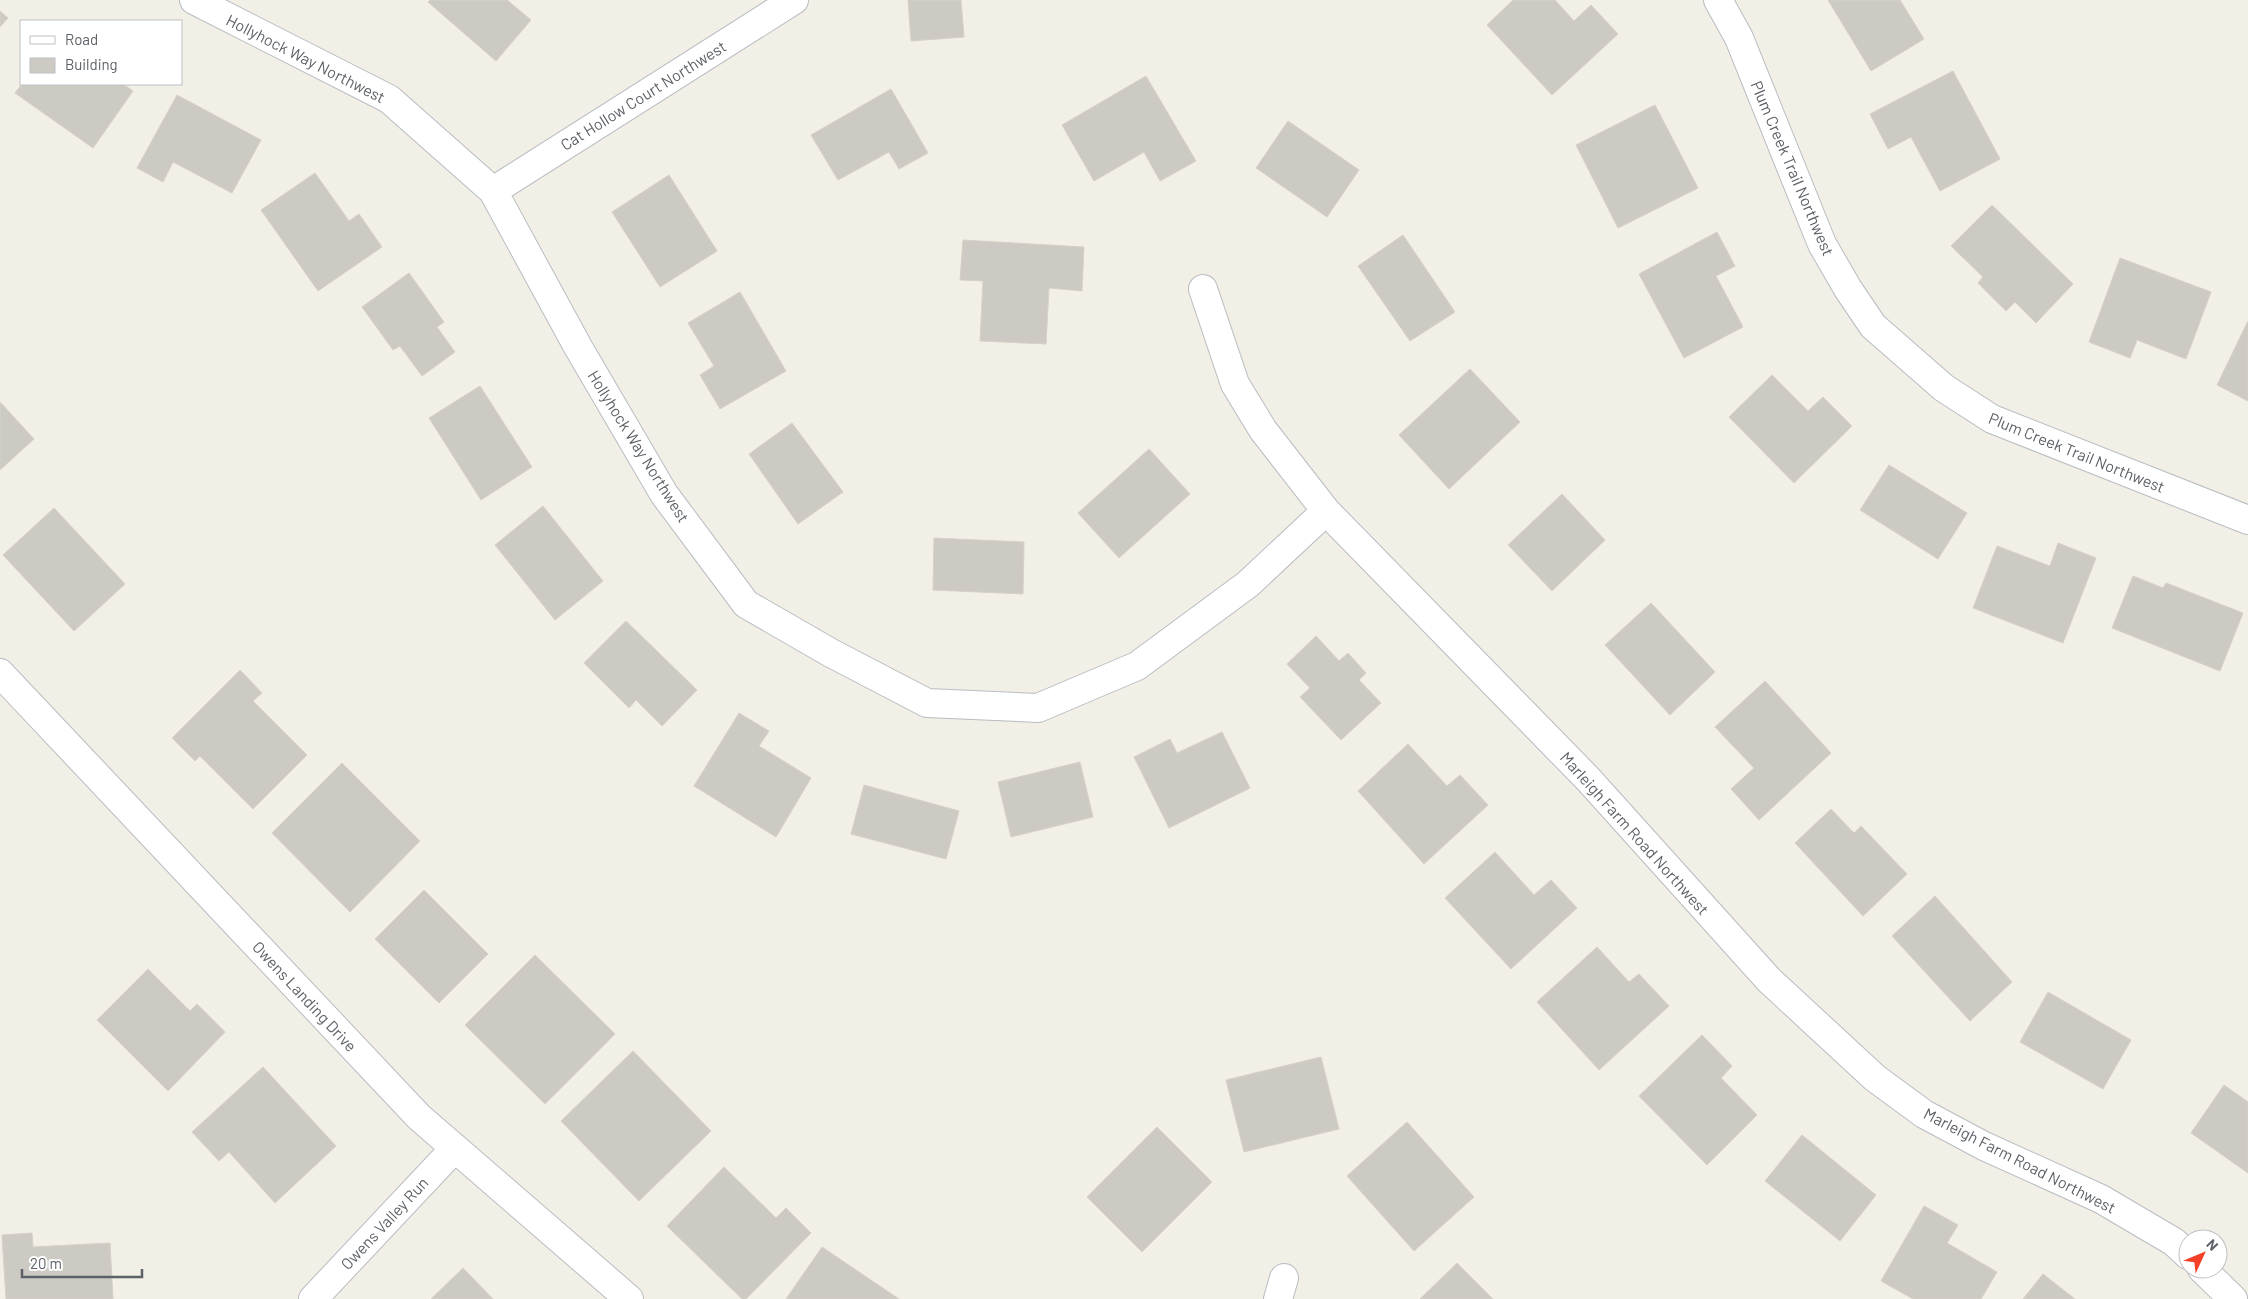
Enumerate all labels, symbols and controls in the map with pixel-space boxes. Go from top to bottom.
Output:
street label: Hollyhock Way Northwest [223,10,389,106]
legend [20,20,182,85]
text: Road [65,30,98,48]
street label: Cat Hollow Court Northwest [557,36,729,154]
text: Building [65,55,118,73]
street label: Plum Creek Trail Northwest [1748,78,1838,258]
street label: Hollyhock Way Northwest [584,366,694,526]
street label: Plum Creek Trail Northwest [1986,408,2168,496]
street label: Marleigh Farm Road Northwest [1557,748,1713,918]
street label: Owens Landing Drive [249,937,361,1055]
street label: Marleigh Farm Road Northwest [1921,1103,2119,1217]
street label: Owens Valley Run [336,1173,432,1273]
north arrow [2178,1229,2228,1279]
text: N [2203,1235,2222,1254]
scale bar [22,1246,142,1278]
text: 20 m [30,1254,62,1272]

